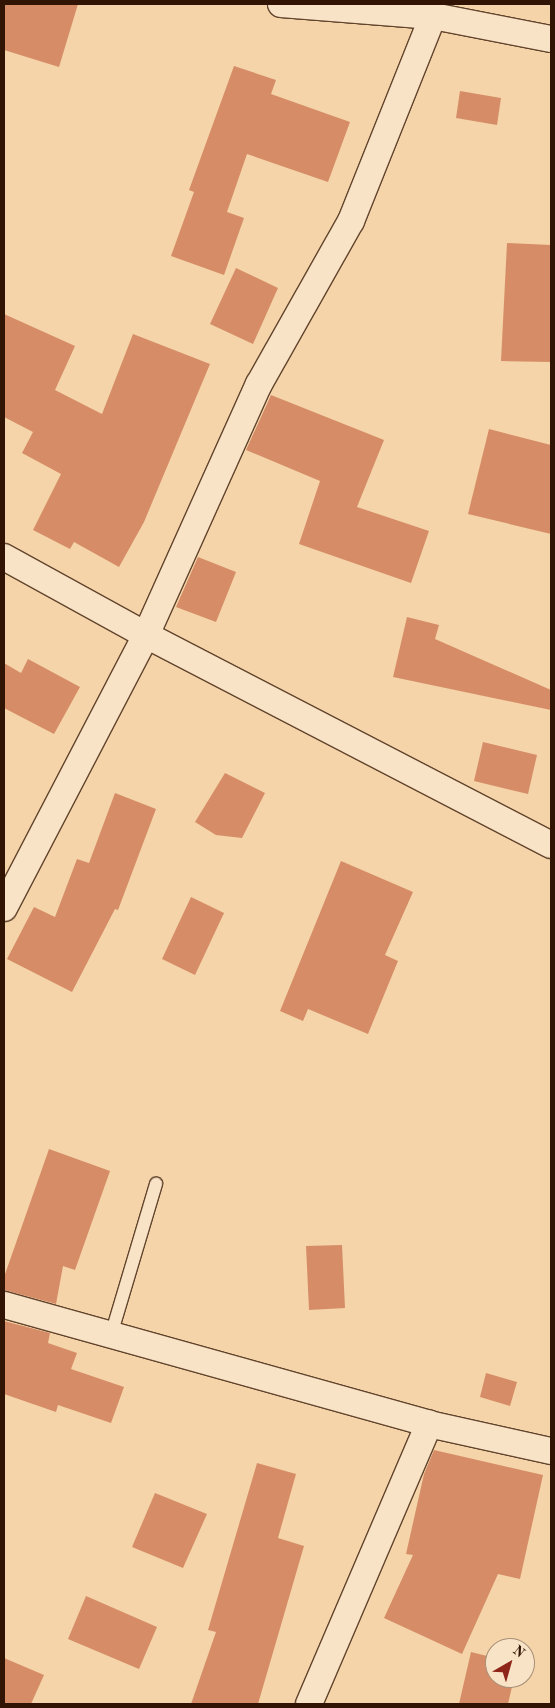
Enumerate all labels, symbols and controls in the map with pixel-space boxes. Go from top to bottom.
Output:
north arrow [485,1638,535,1688]
text: N [510,1643,527,1661]

